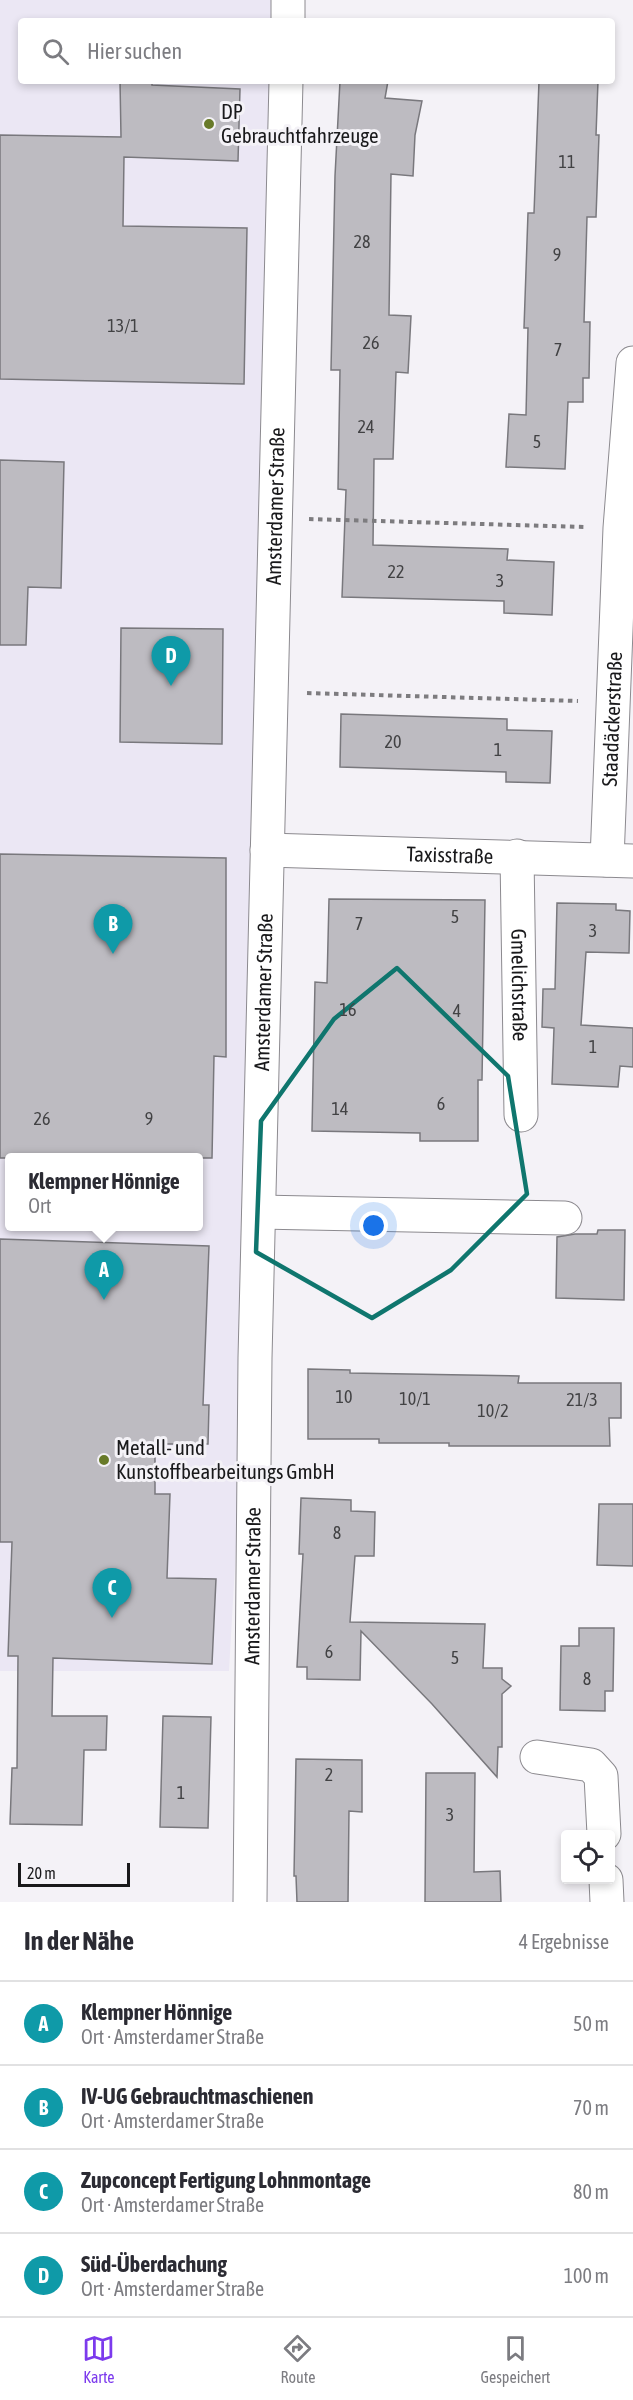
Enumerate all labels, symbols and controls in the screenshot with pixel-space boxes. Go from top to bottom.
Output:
search box [18,18,615,84]
icon: search [39,35,72,68]
text: Hier suchen [87,38,182,64]
place label: DP Gebrauchtfahrzeuge [221,99,378,147]
marker: DP Gebrauchtfahrzeuge [202,117,216,131]
house number: 11 [559,151,575,172]
house number: 28 [354,231,370,252]
house number: 9 [553,244,561,265]
house number: 13/1 [107,315,139,336]
house number: 26 [363,332,379,353]
house number: 7 [554,339,562,360]
house number: 24 [358,416,374,437]
street label: Amsterdamer Straße [261,427,289,585]
house number: 5 [533,431,541,452]
house number: 22 [388,561,404,582]
house number: 3 [496,570,504,591]
pin: D [152,636,190,686]
street label: Staadäckerstraße [597,651,626,787]
house number: 20 [385,731,401,752]
house number: 1 [494,739,502,760]
street label: Taxisstraße [406,841,494,868]
pin: B [94,904,132,954]
house number: 5 [451,906,459,927]
street label: Amsterdamer Straße [249,913,277,1071]
house number: 7 [355,913,363,934]
house number: 3 [589,920,597,941]
street label: Gmelichstraße [507,928,533,1041]
house number: 16 [340,999,356,1020]
house number: 4 [453,1000,461,1021]
house number: 1 [589,1036,597,1057]
house number: 6 [437,1093,445,1114]
house number: 14 [332,1098,348,1119]
house number: 26 [34,1108,50,1129]
house number: 9 [145,1108,153,1129]
popup [5,1153,203,1231]
text: Klempner Hönnige [28,1168,180,1194]
text: Ort [28,1194,51,1217]
your location [359,1211,388,1240]
pin: A [84,1250,124,1300]
house number: 10 [336,1386,352,1407]
house number: 10/1 [399,1388,431,1409]
house number: 21/3 [566,1389,598,1410]
house number: 10/2 [477,1400,509,1421]
place label: Metall- und Kunstoffbearbeitungs GmbH [116,1435,335,1483]
marker: Metall- und Kunstoffbearbeitungs GmbH [97,1453,111,1467]
street label: Amsterdamer Straße [239,1507,265,1665]
house number: 8 [333,1522,341,1543]
pin: C [92,1568,132,1618]
house number: 6 [325,1641,333,1662]
house number: 5 [451,1647,459,1668]
house number: 8 [583,1668,591,1689]
house number: 2 [325,1764,333,1785]
house number: 1 [177,1782,185,1803]
house number: 3 [446,1804,454,1825]
map controls [561,1830,615,1884]
button: locate [561,1830,615,1884]
scale bar [18,1860,130,1888]
text: 20 m [27,1864,56,1882]
text: In der Nähe [24,1926,134,1956]
text: 4 Ergebnisse [519,1930,609,1953]
text: Klempner Hönnige [81,1999,232,2025]
text: A [39,2012,48,2035]
text: 50 m [573,2012,609,2035]
text: Ort · Amsterdamer Straße [81,2025,264,2048]
text: IV-UG Gebrauchtmaschienen [81,2083,313,2109]
text: B [39,2096,48,2119]
text: 70 m [573,2096,609,2119]
text: Ort · Amsterdamer Straße [81,2109,264,2132]
text: Zupconcept Fertigung Lohnmontage [81,2167,371,2193]
text: C [39,2180,48,2203]
text: 80 m [573,2180,609,2203]
text: Ort · Amsterdamer Straße [81,2193,264,2216]
text: Süd-Überdachung [81,2251,227,2277]
text: D [38,2264,49,2287]
text: 100 m [564,2264,609,2287]
text: Ort · Amsterdamer Straße [81,2277,264,2300]
tab: Karte [82,2332,115,2386]
tab: Route [280,2332,315,2386]
tab: Gespeichert [480,2332,550,2386]

